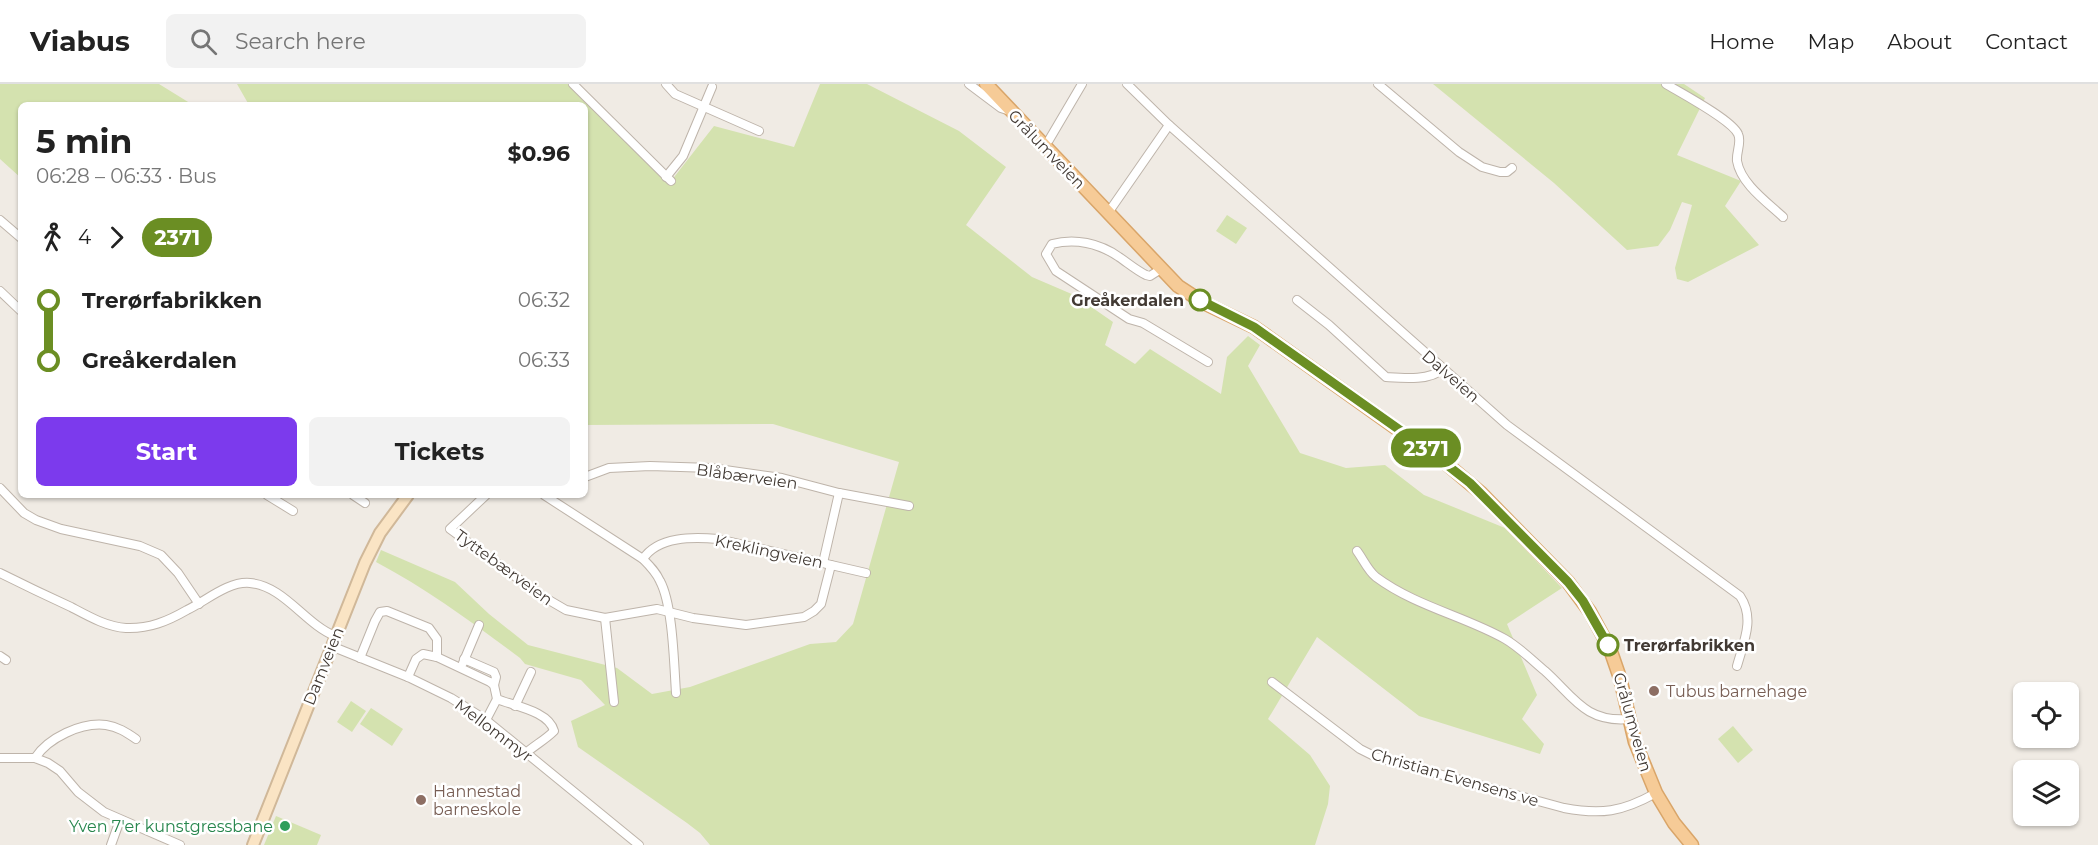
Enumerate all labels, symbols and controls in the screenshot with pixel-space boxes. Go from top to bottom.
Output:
search box [166,14,586,68]
text: Viabus [30,24,130,58]
icon: search [187,25,220,58]
text: Search here [235,28,366,55]
text: Home [1709,29,1774,54]
text: Map [1807,29,1854,54]
text: About [1887,29,1952,54]
text: Contact [1985,29,2068,54]
street label: Grålumveien [1004,106,1089,193]
text: 5 min [36,121,132,161]
text: $0.96 [508,140,570,167]
text: 06:28 – 06:33 · Bus [36,164,216,188]
icon: walk [36,221,69,254]
icon: forward [100,221,133,254]
text: 4 [78,225,91,249]
text: 2371 [154,225,200,250]
text: Trerørfabrikken [82,287,262,314]
text: 06:32 [518,288,570,312]
marker: Greåkerdalen [1189,289,1211,311]
place label: Greåkerdalen [1071,291,1184,310]
street label: Dalveien [1418,346,1483,406]
text: Greåkerdalen [82,347,237,374]
text: 06:33 [518,348,570,372]
button: Start [36,417,297,486]
button: Tickets [309,417,570,486]
line badge: 2371 [1384,428,1468,468]
text: 2371 [1403,436,1449,461]
street label: Blåbærveien [695,460,799,493]
street label: Tyttebærveien [451,526,556,609]
street label: Kreklingveien [713,531,825,572]
street label: Damveien [299,624,348,708]
marker: Trerørfabrikken [1597,634,1619,656]
place label: Trerørfabrikken [1624,636,1755,655]
street label: Grålumveien [1609,670,1656,774]
place label: Tubus barnehage [1666,682,1807,701]
map controls [2013,682,2079,826]
button: locate [2013,682,2079,748]
marker: Tubus barnehage [1647,684,1661,698]
street label: Mellommyr [451,695,536,766]
street label: Christian Evensens ve [1369,744,1541,811]
button: layers [2013,760,2079,826]
place label: Hannestad barneskole [433,782,521,819]
marker: Hannestad barneskole [414,793,428,807]
place label: Yven 7'er kunstgressbane [69,817,273,836]
marker: Yven 7'er kunstgressbane [278,819,292,833]

